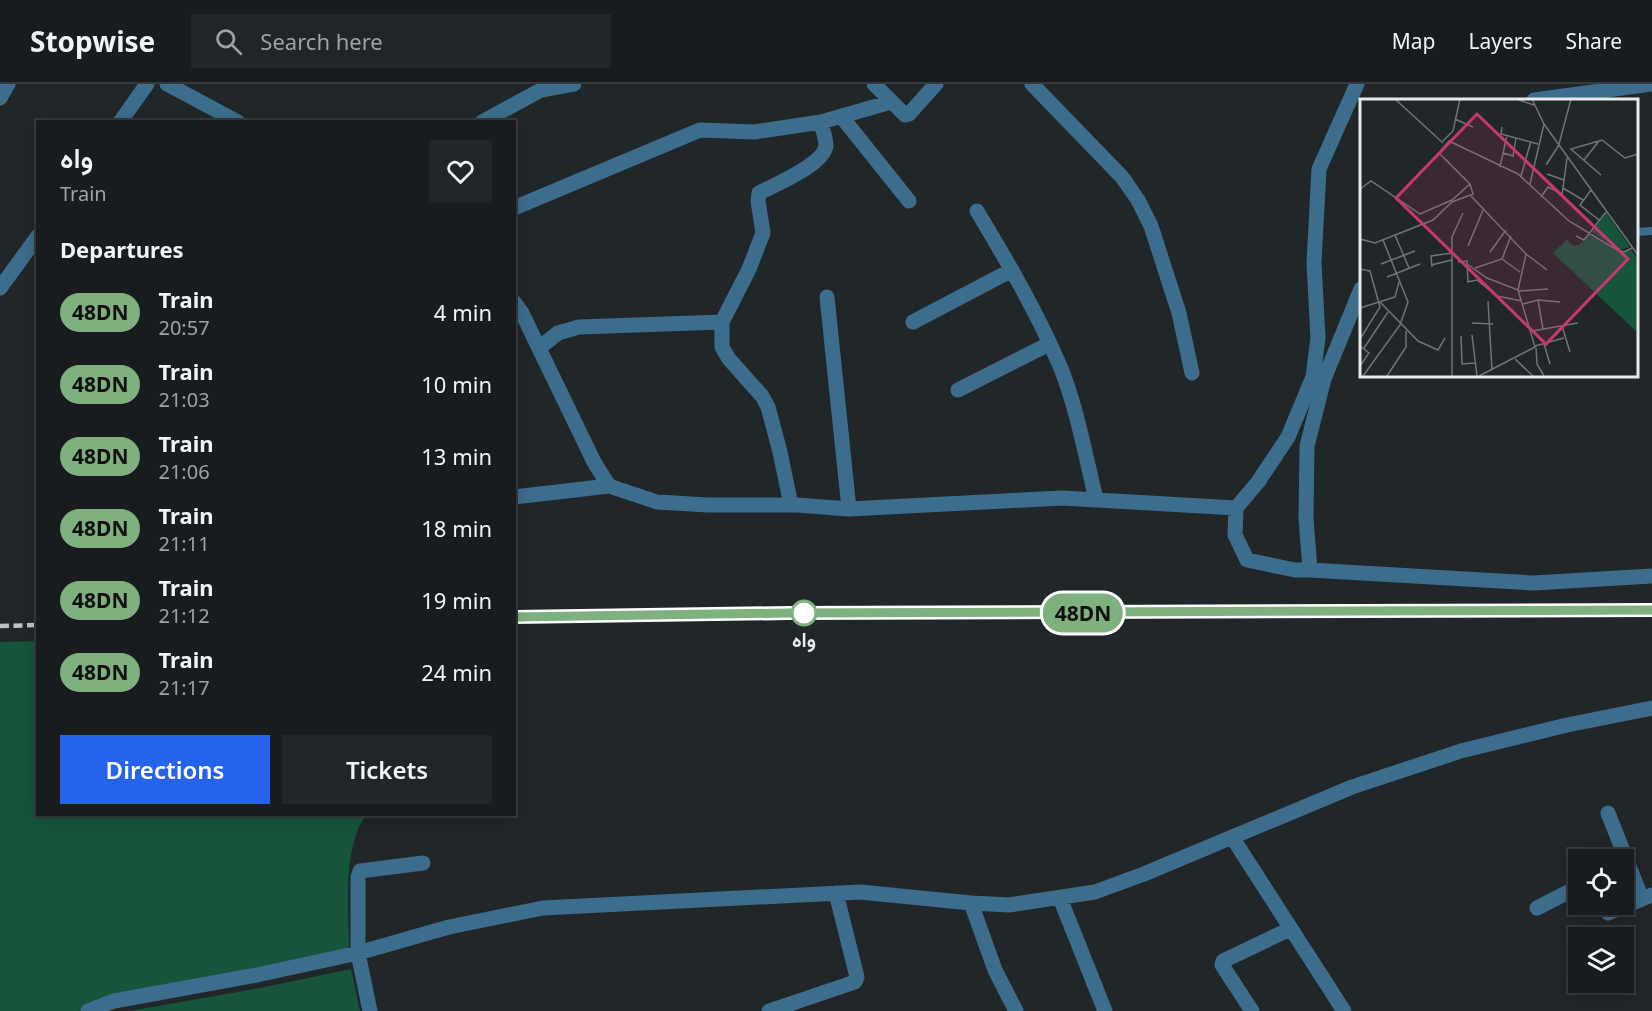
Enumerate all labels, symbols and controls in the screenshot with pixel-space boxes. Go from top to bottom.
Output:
search box [191,14,611,68]
text: Stopwise [30,22,155,60]
icon: search [212,25,245,58]
text: Search here [260,26,383,56]
text: Map [1392,27,1436,55]
text: Layers [1469,27,1533,55]
text: Share [1566,27,1622,55]
inset map [1360,99,1637,376]
text: واہ [60,138,93,176]
button: heart [429,140,492,203]
text: Train [60,180,107,207]
text: Departures [60,234,184,264]
text: Train [158,284,214,314]
text: 4 min [434,297,492,327]
text: 48DN [72,298,128,326]
text: 20:57 [158,314,210,341]
text: Train [158,356,214,386]
text: 10 min [421,369,492,399]
text: 48DN [72,370,128,398]
text: 21:03 [158,386,210,413]
text: Train [158,428,214,458]
text: 13 min [421,441,492,471]
text: 48DN [72,442,128,470]
text: 21:06 [158,458,210,485]
text: Train [158,500,214,530]
text: 18 min [421,513,492,543]
text: 48DN [72,514,128,542]
text: 21:11 [158,530,210,557]
text: Train [158,572,214,602]
text: 19 min [421,585,492,615]
text: 48DN [72,586,128,614]
line badge: 48DN [1041,594,1125,632]
text: 48DN [1055,599,1111,627]
marker: واہ [791,600,817,626]
text: 21:12 [158,602,210,629]
place label: واہ [792,626,816,653]
text: Train [158,644,214,674]
text: 24 min [421,657,492,687]
text: 48DN [72,658,128,686]
text: 21:17 [158,674,210,701]
button: Directions [60,735,270,804]
button: Tickets [282,735,492,804]
map controls [1568,849,1634,993]
button: locate [1568,849,1634,915]
button: layers [1568,927,1634,993]

